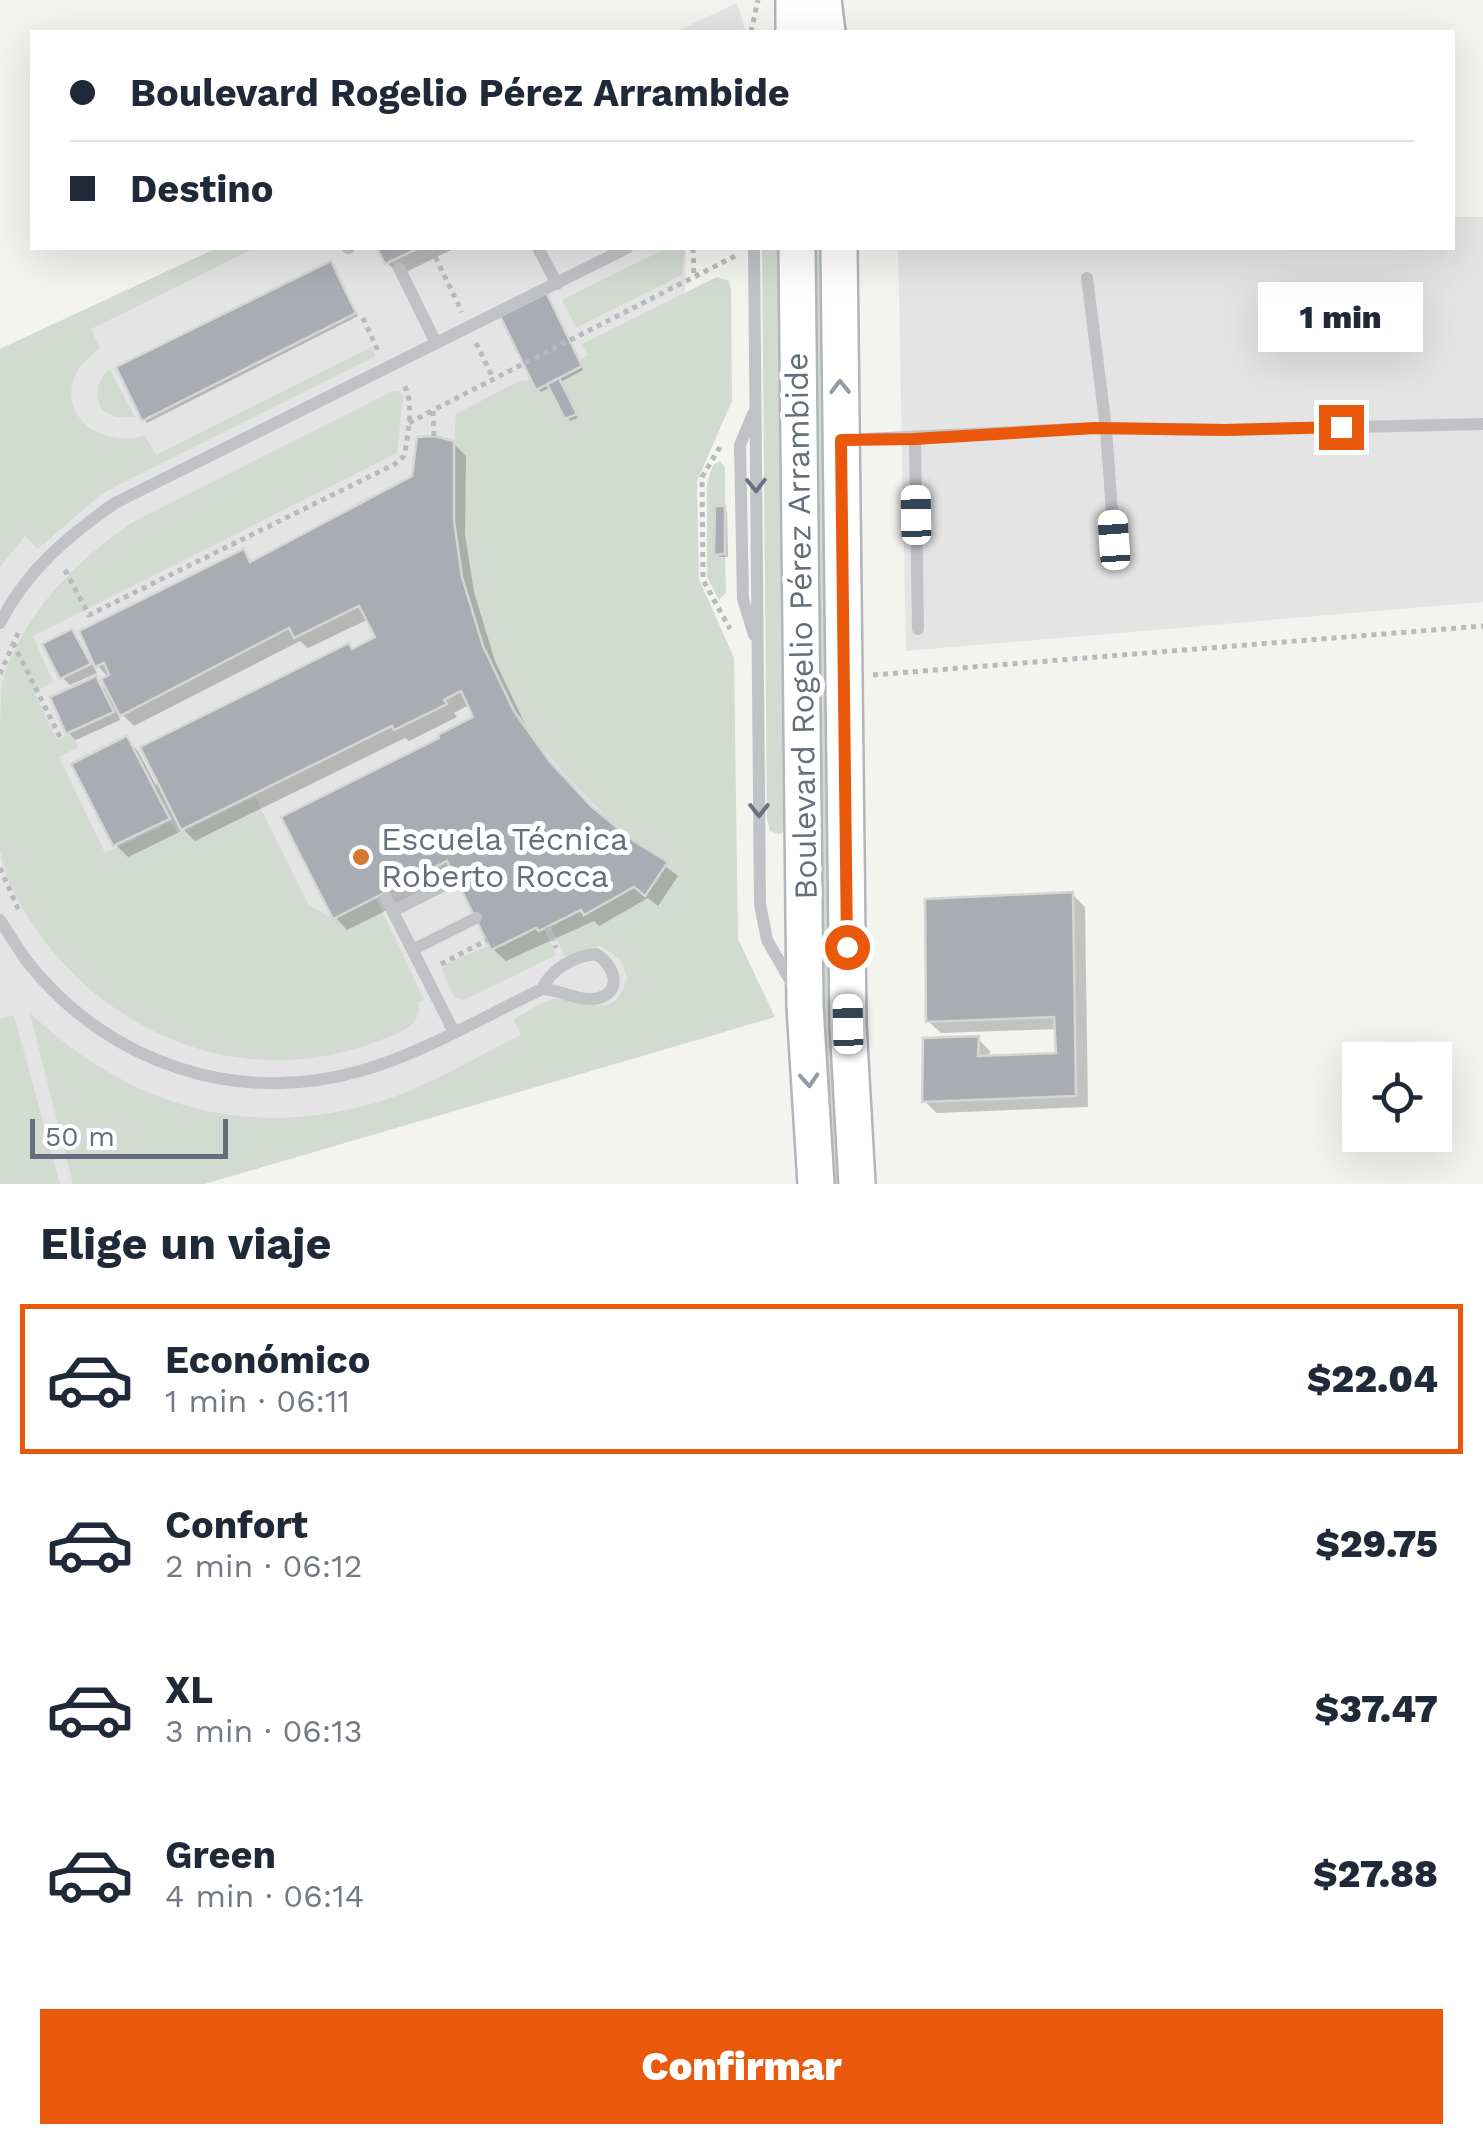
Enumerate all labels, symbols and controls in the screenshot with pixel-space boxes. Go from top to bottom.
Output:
text: Boulevard Rogelio Pérez Arrambide [130,71,790,115]
text: Destino [130,167,274,211]
callout: 1 min [1258,282,1424,352]
text: 1 min [1299,298,1382,336]
street label: Boulevard Rogelio Pérez Arrambide [777,352,825,900]
one-way arrow [829,378,851,394]
route end [1319,405,1364,450]
one-way arrow [745,478,767,493]
car [900,485,932,545]
car [1097,509,1131,571]
one-way arrow [748,802,770,818]
place label: Escuela Técnica Roberto Rocca [381,820,628,895]
marker: Escuela Técnica Roberto Rocca [350,846,372,868]
route start [825,925,870,970]
car [832,994,864,1054]
map controls [1342,1042,1452,1152]
button: locate [1342,1042,1452,1152]
one-way arrow [798,1072,819,1088]
scale bar [30,1114,228,1158]
text: 50 m [45,1120,115,1153]
text: Elige un viaje [40,1217,332,1270]
icon: car [45,1334,135,1424]
text: Económico [165,1338,370,1382]
text: $22.04 [1307,1357,1438,1401]
text: 1 min · 06:11 [165,1382,350,1420]
icon: car [45,1499,135,1589]
text: Confort [165,1503,308,1547]
text: $29.75 [1315,1522,1438,1566]
text: 2 min · 06:12 [165,1547,362,1585]
icon: car [45,1664,135,1754]
text: XL [165,1668,213,1712]
text: $37.47 [1315,1687,1438,1731]
text: 3 min · 06:13 [165,1712,362,1750]
icon: car [45,1829,135,1919]
text: Green [165,1833,276,1877]
text: $27.88 [1313,1852,1438,1896]
text: 4 min · 06:14 [165,1877,364,1915]
button: Confirmar [40,2009,1443,2124]

